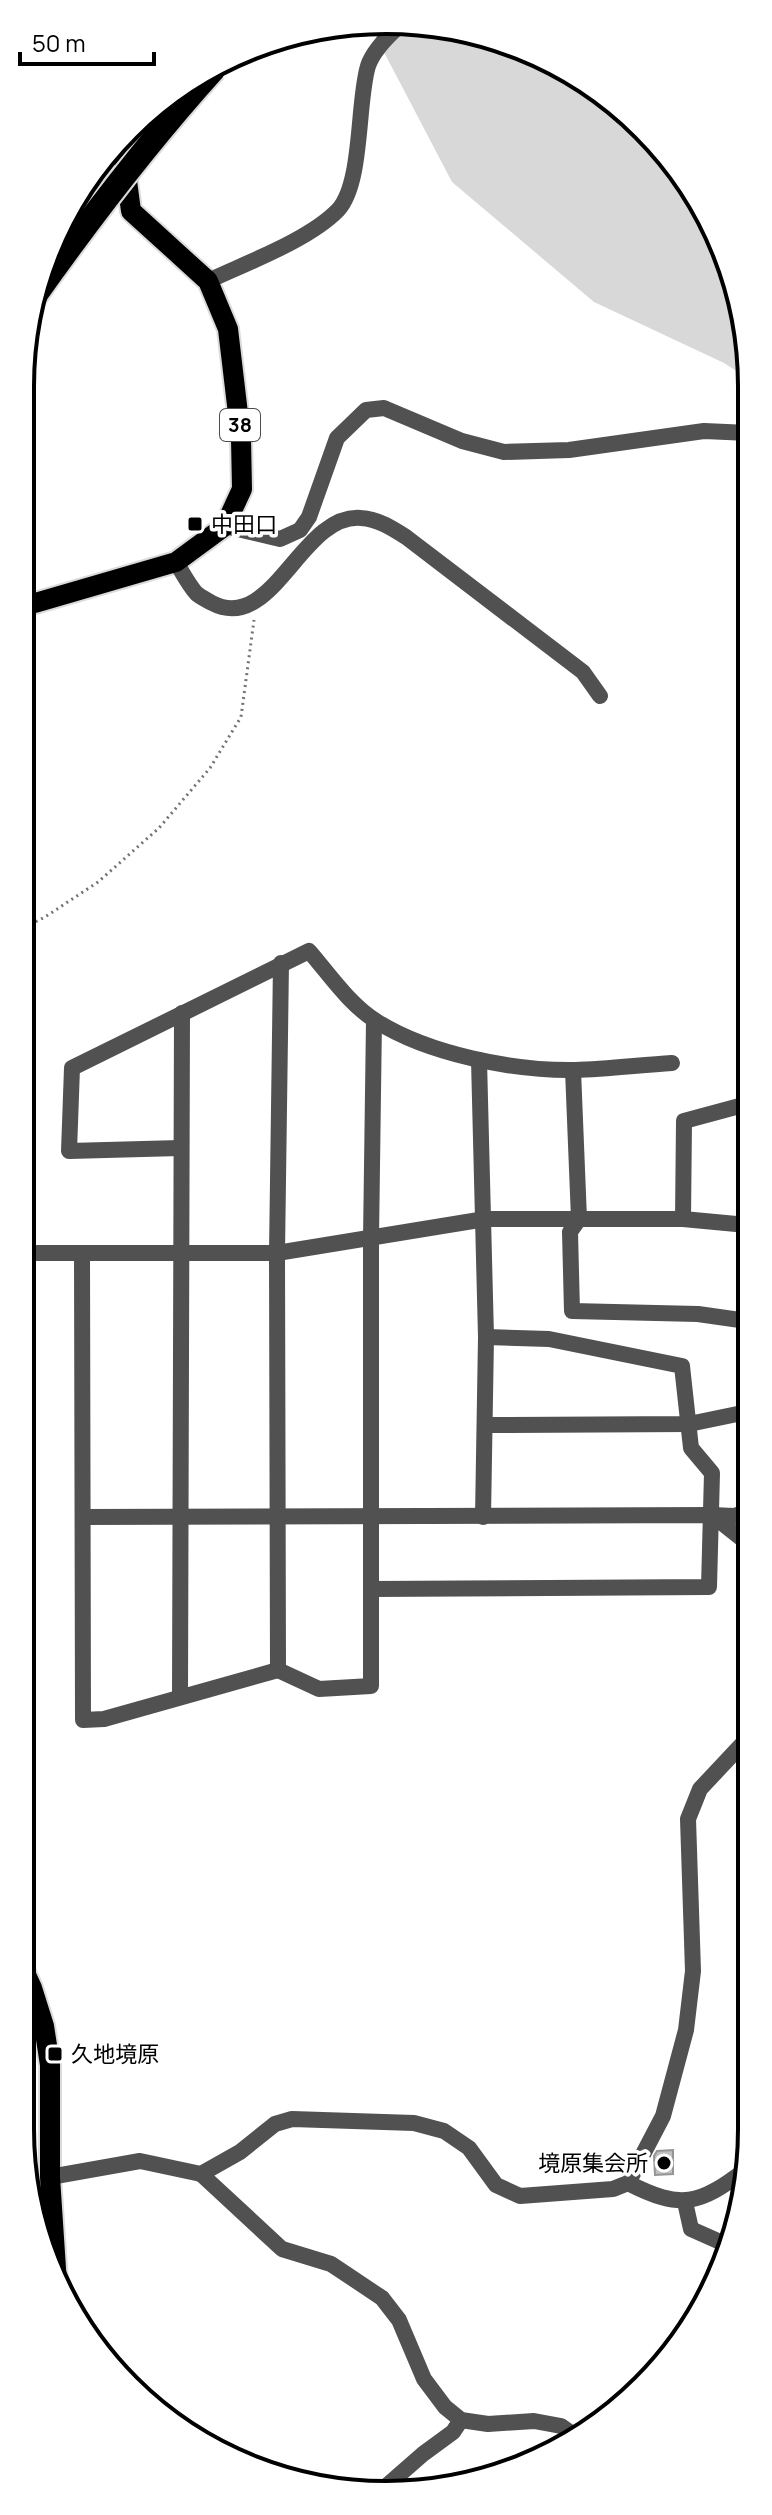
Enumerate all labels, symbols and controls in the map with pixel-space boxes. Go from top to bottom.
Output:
scale bar [20,16,154,66]
text: 50 m [32,26,86,59]
road number: 38 [220,409,260,441]
place label: 中田口 [211,509,277,539]
marker: 中田口 [186,515,204,533]
place label: 久地境原 [71,2039,159,2069]
marker: 久地境原 [46,2045,64,2063]
place label: 境原集会所 [538,2148,648,2178]
marker: 境原集会所 [655,2154,673,2172]

